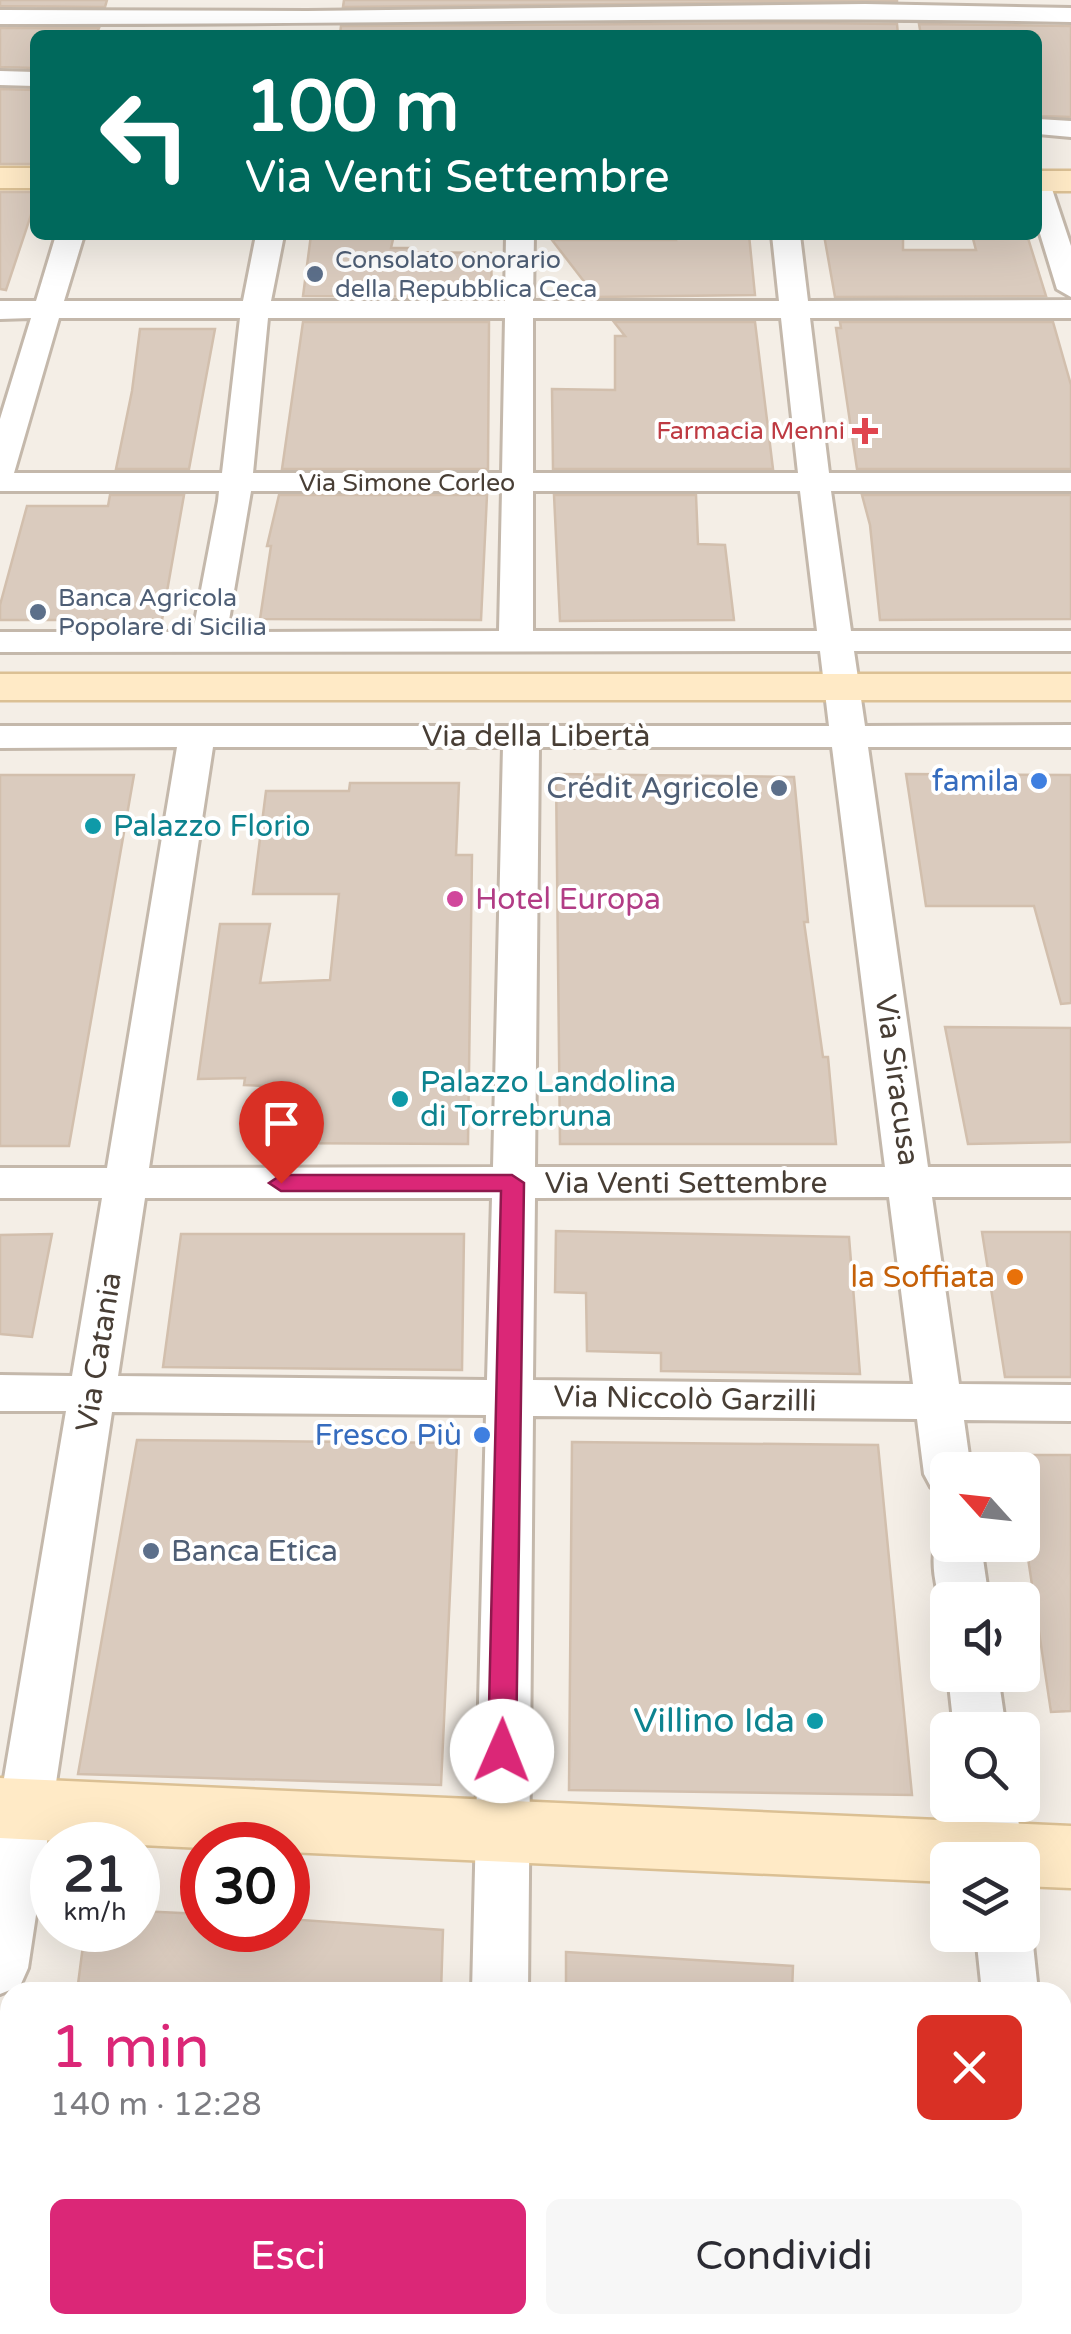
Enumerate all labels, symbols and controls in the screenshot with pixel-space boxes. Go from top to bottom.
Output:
text: 100 m [245,66,459,150]
icon: left [80,70,210,200]
text: Via Venti Settembre [245,151,670,205]
place label: Consolato onorario della Repubblica Ceca [335,245,597,304]
marker: Consolato onorario della Repubblica Ceca [304,263,326,285]
place label: Farmacia Menni [656,416,845,446]
marker: Farmacia Menni [854,420,876,442]
street label: Via Simone Corleo [299,468,515,498]
place label: Banca Agricola Popolare di Sicilia [58,583,267,642]
marker: Banca Agricola Popolare di Sicilia [27,601,49,623]
street label: Via della Libertà [422,718,650,755]
place label: famila [932,763,1019,800]
place label: Crédit Agricole [546,770,759,807]
marker: famila [1028,770,1050,792]
marker: Crédit Agricole [768,777,790,799]
place label: Palazzo Florio [113,808,310,845]
marker: Palazzo Florio [82,815,104,837]
place label: Hotel Europa [475,881,661,918]
marker: Hotel Europa [444,888,466,910]
street label: Via Siracusa [867,992,927,1168]
place label: Palazzo Landolina di Torrebruna [420,1064,676,1135]
pin [239,1081,324,1184]
marker: Palazzo Landolina di Torrebruna [389,1088,411,1110]
icon: arrive [254,1096,309,1151]
street label: Via Venti Settembre [544,1165,828,1202]
place label: la Soffiata [851,1259,995,1296]
marker: la Soffiata [1004,1266,1026,1288]
street label: Via Catania [68,1270,130,1434]
street label: Via Niccolò Garzilli [553,1378,817,1420]
place label: Fresco Più [315,1417,462,1454]
marker: Fresco Più [471,1424,493,1446]
north arrow [930,1452,1040,1562]
map controls [930,1452,1040,1952]
place label: Banca Etica [171,1533,338,1570]
marker: Banca Etica [140,1540,162,1562]
button: sound [930,1582,1040,1692]
position arrow [450,1699,554,1803]
place label: Villino Ida [633,1700,795,1742]
marker: Villino Ida [804,1710,826,1732]
button: search [930,1712,1040,1822]
speed limit sign: 30 [180,1822,310,1952]
button: layers [930,1842,1040,1952]
text: 21 [64,1845,126,1905]
text: km/h [64,1897,126,1927]
text: 1 min [50,2012,210,2084]
button: close [917,2015,1022,2120]
text: 140 m · 12:28 [50,2086,262,2124]
button: Esci [50,2199,526,2314]
button: Condividi [546,2199,1022,2314]

